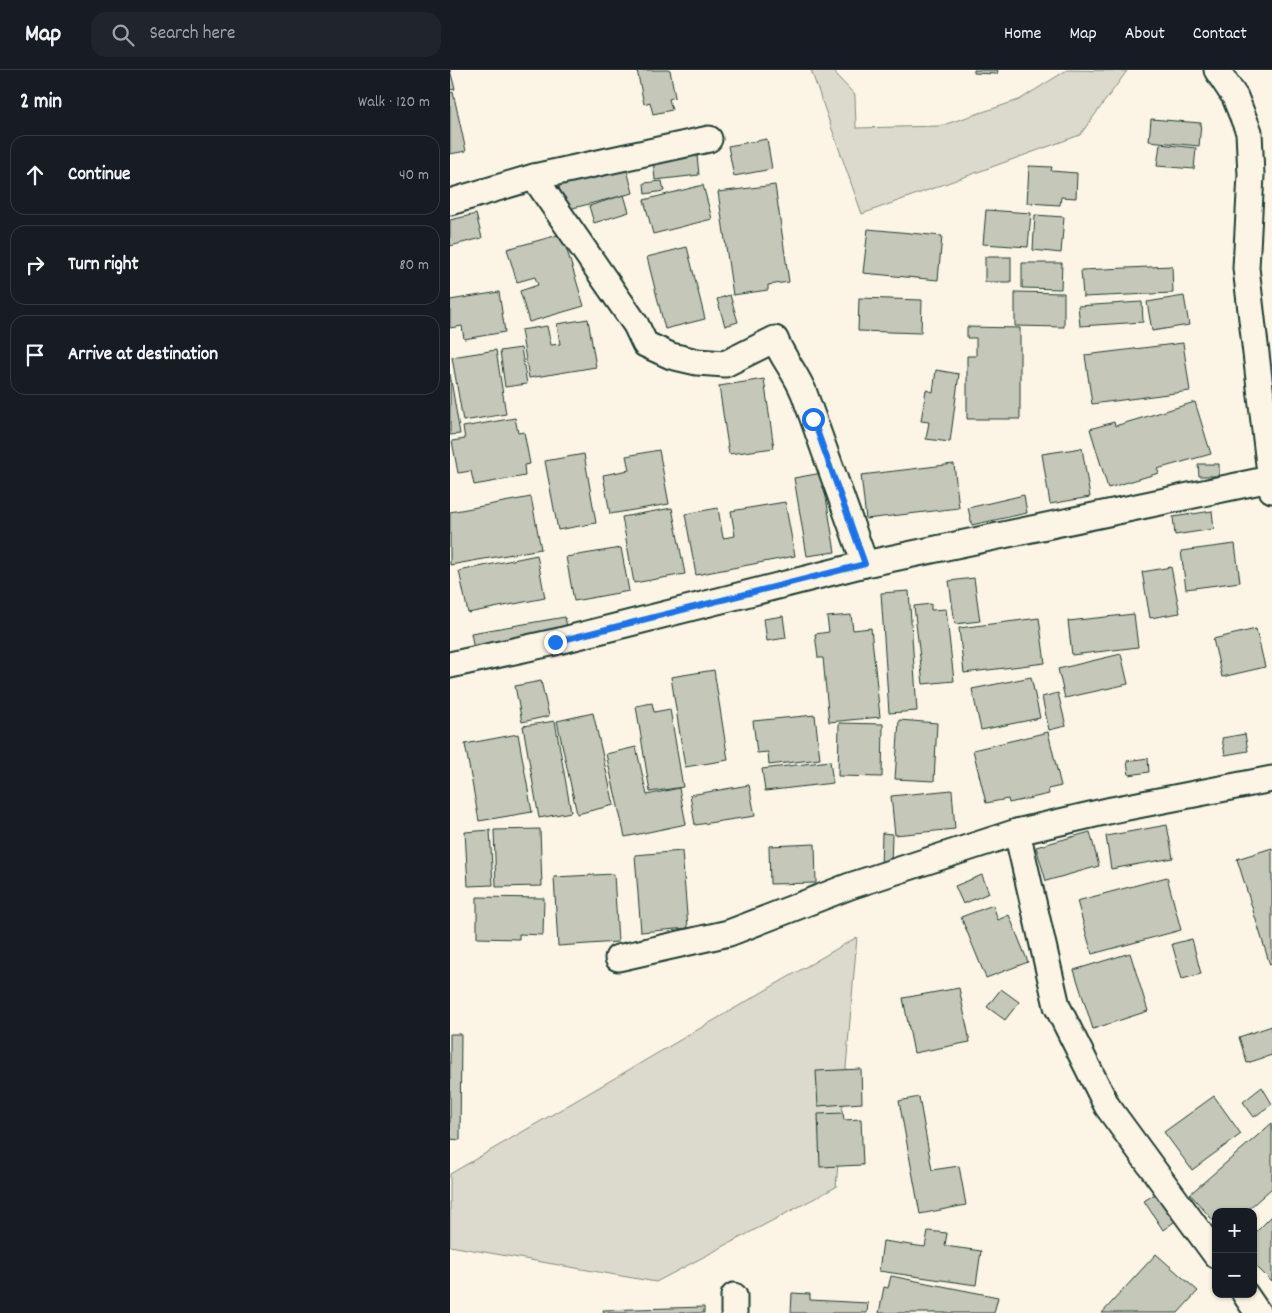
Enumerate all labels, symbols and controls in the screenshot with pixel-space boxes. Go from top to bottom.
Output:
search box [91,12,441,57]
text: Map [25,18,61,52]
icon: search [109,21,137,49]
text: Search here [149,21,235,48]
text: Home [1004,22,1041,47]
text: Map [1069,22,1097,47]
text: About [1125,22,1165,47]
text: Contact [1193,22,1247,47]
text: 2 min [20,88,62,118]
text: Walk · 120 m [358,91,430,114]
icon: ahead [21,161,49,189]
text: Continue [68,162,130,189]
text: 40 m [399,164,429,187]
icon: right [21,251,49,279]
text: Turn right [68,252,139,279]
text: 80 m [399,254,429,277]
icon: arrive [21,341,49,369]
text: Arrive at destination [68,342,218,369]
route start [802,408,825,431]
route end [544,631,567,654]
map controls [1212,1208,1257,1298]
button: + [1212,1208,1257,1253]
button: − [1212,1253,1257,1298]

